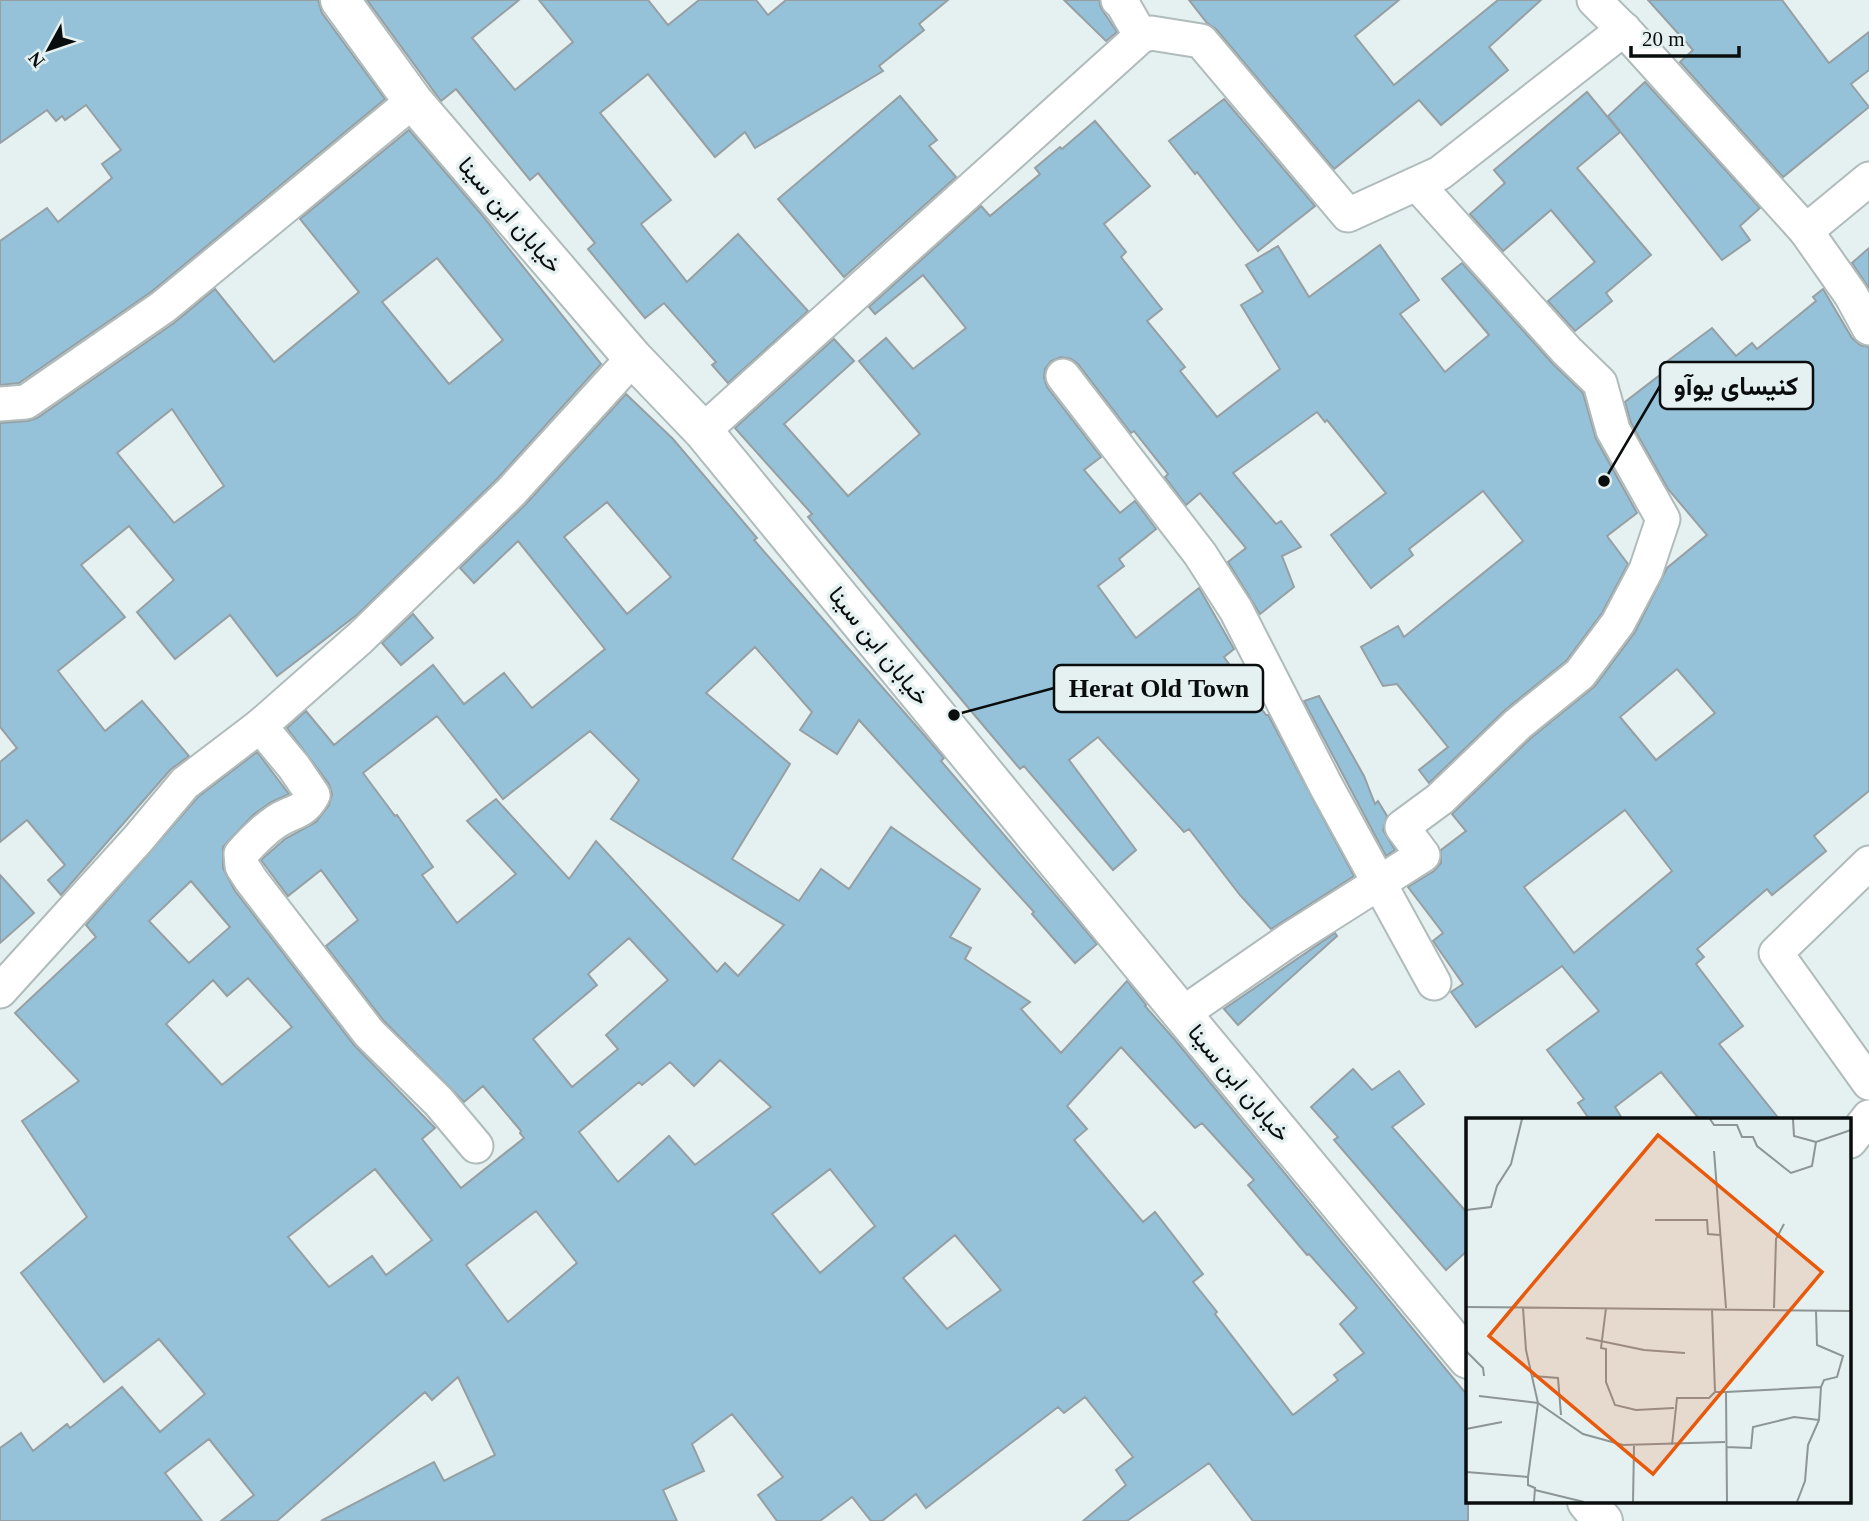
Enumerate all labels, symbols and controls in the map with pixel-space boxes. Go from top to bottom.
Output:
north arrow [14,14,84,84]
scale bar [1631,14,1740,58]
text: 20 m [1642,27,1685,51]
text: N [24,47,49,72]
street label: خیابان ابن سینا [452,152,567,279]
callout: کنیسای یوآو [1660,362,1813,409]
text: کنیسای یوآو [1674,372,1799,402]
street label: خیابان ابن سینا [823,582,935,711]
callout: Herat Old Town [1054,665,1263,712]
text: Herat Old Town [1069,674,1250,703]
street label: خیابان ابن سینا [1182,1019,1295,1147]
inset map [1466,1118,1852,1504]

